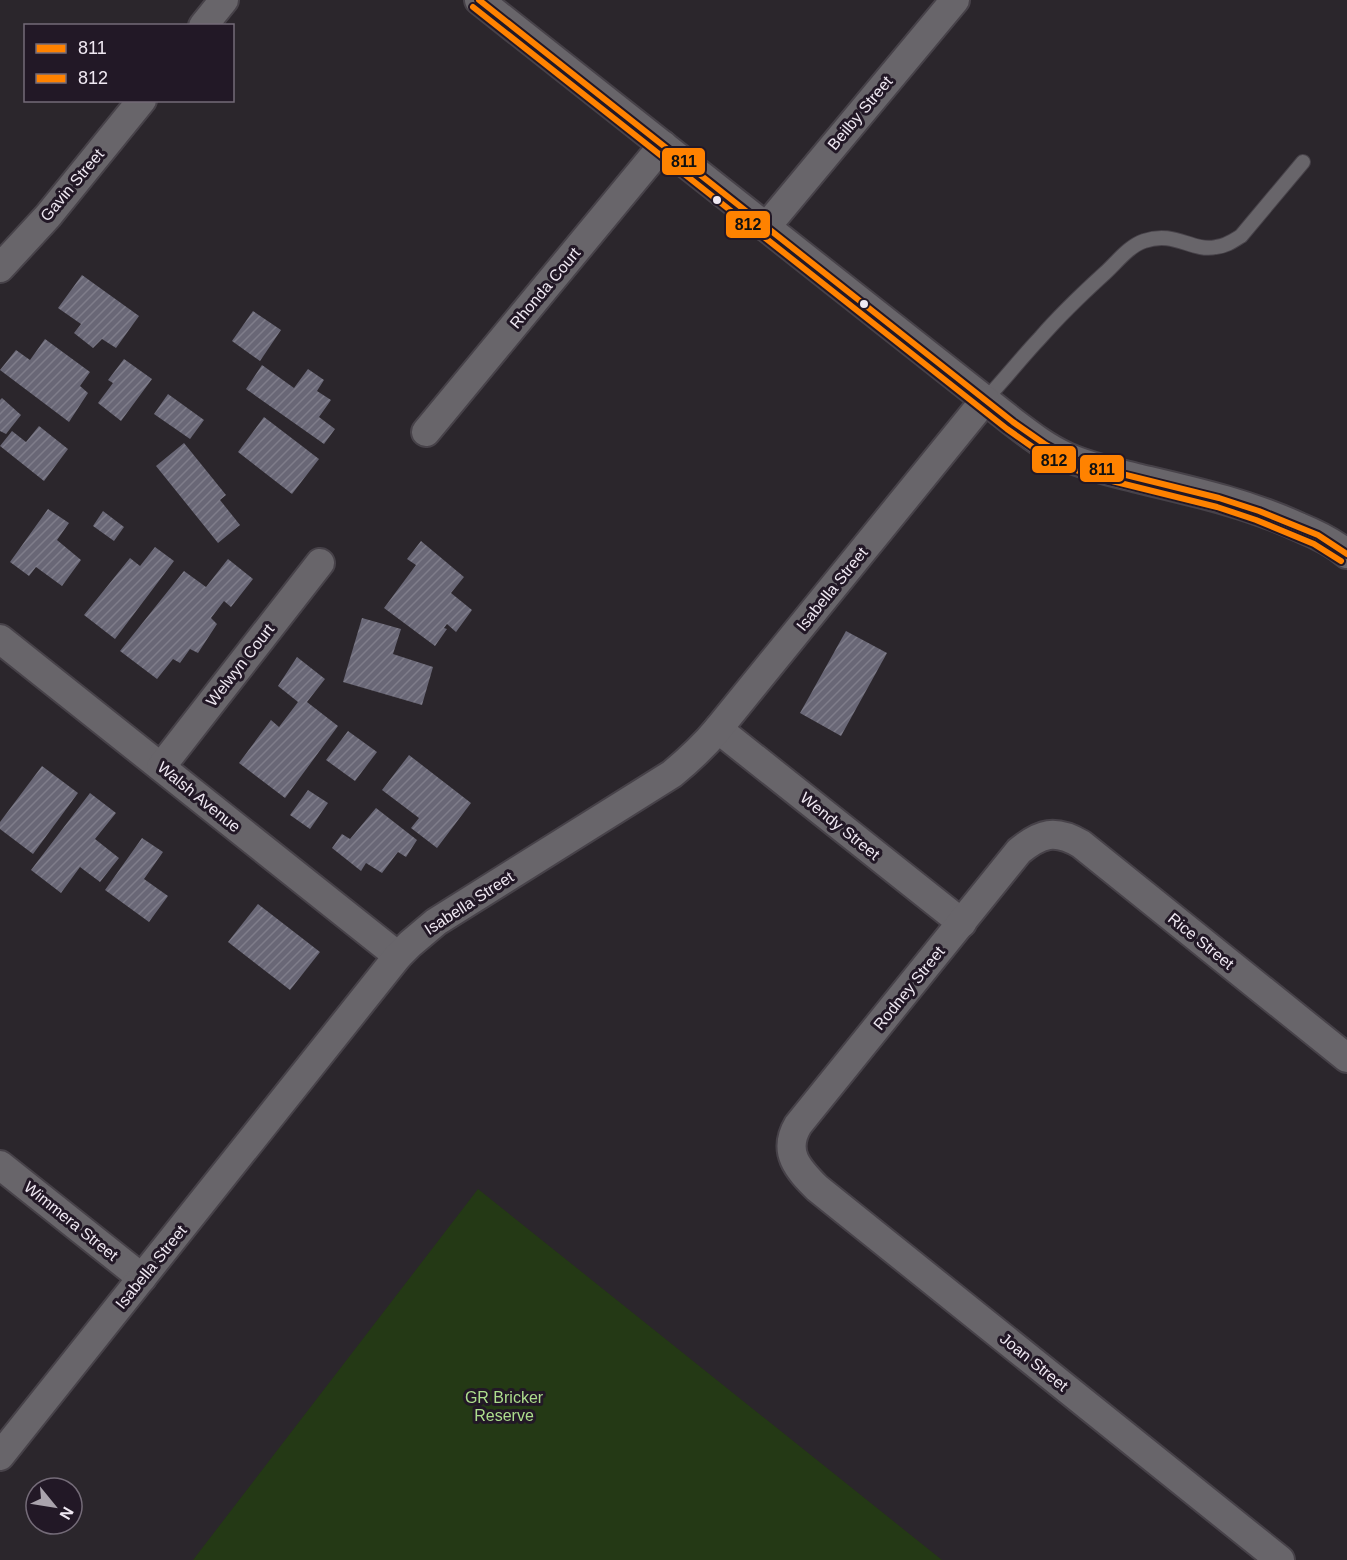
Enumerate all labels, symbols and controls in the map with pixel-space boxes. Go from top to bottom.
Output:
legend [24,24,234,102]
text: 811 [78,38,107,58]
text: 812 [78,68,108,88]
street label: Beilby Street [824,72,896,153]
street label: Gavin Street [37,145,107,225]
line badge: 811 [661,147,706,176]
text: 811 [671,153,697,170]
unlabelled marker [711,194,723,206]
line badge: 812 [725,210,771,239]
text: 812 [735,216,761,233]
street label: Rhonda Court [506,244,584,332]
unlabelled marker [858,298,870,310]
line badge: 812 [1031,445,1077,474]
text: 812 [1041,452,1067,469]
line badge: 811 [1079,454,1125,483]
text: 811 [1089,461,1115,478]
street label: Isabella Street [793,543,871,634]
street label: Welwyn Court [203,620,278,709]
street label: Walsh Avenue [154,758,244,836]
street label: Wendy Street [797,789,883,863]
street label: Isabella Street [421,868,517,938]
street label: Rice Street [1165,909,1238,973]
street label: Rodney Street [870,942,948,1033]
street label: Wimmera Street [21,1178,122,1264]
street label: Isabella Street [112,1221,190,1312]
street label: Joan Street [997,1330,1072,1395]
park label: GR Bricker Reserve [465,1389,544,1424]
north arrow [24,1476,84,1536]
text: N [56,1504,77,1523]

